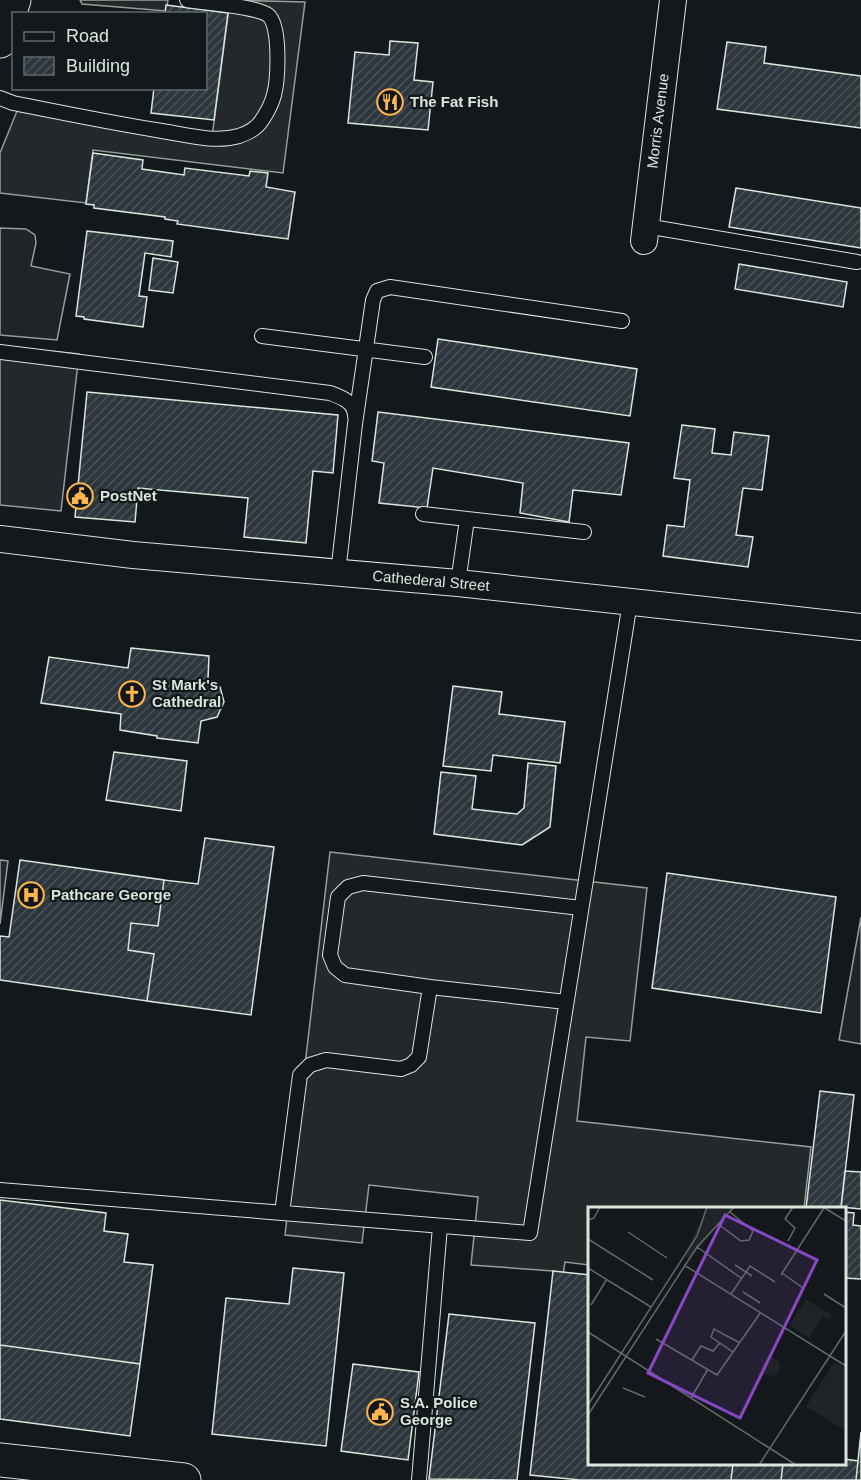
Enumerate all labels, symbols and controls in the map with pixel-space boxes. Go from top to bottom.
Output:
legend [12,12,207,90]
text: Road [66,26,109,46]
text: Building [66,56,130,76]
street label: Morris Avenue [643,72,672,169]
restaurant icon: The Fat Fish [375,87,405,117]
place label: The Fat Fish [410,93,498,110]
public building icon: PostNet [65,481,95,511]
place label: PostNet [100,487,157,504]
street label: Cathederal Street [372,567,491,594]
place label: St Mark's Cathedral [152,676,221,710]
church icon: St Mark's Cathedral [117,679,147,709]
hospital icon: Pathcare George [16,880,46,910]
place label: Pathcare George [51,886,171,903]
inset map [588,1207,846,1465]
place label: S.A. Police George [400,1394,478,1428]
public building icon: S.A. Police George [365,1397,395,1427]

